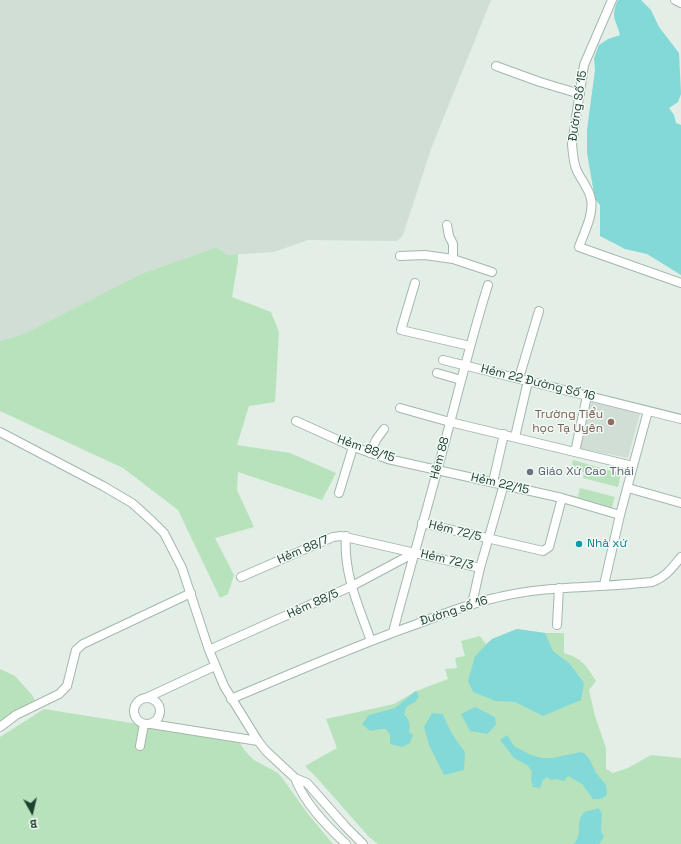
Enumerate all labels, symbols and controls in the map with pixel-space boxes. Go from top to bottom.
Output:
street label: Đường Số 15 [566,70,590,142]
street label: Hẻm 22 Đường Số 16 [479,362,597,404]
place label: Trường Tiểu học Tạ Uyên [532,408,603,436]
marker: Trường Tiểu học Tạ Uyên [606,417,616,427]
street label: Hẻm 88/15 [335,432,397,466]
street label: Hẻm 88 [427,435,453,481]
place label: Giáo Xứ Cao Thái [538,465,634,479]
marker: Giáo Xứ Cao Thái [525,467,535,477]
street label: Hẻm 22/15 [469,470,531,498]
street label: Hẻm 72/5 [427,517,483,545]
street label: Hẻm 88/7 [275,533,331,567]
place label: Nhà xứ [587,537,627,551]
marker: Nhà xứ [574,539,584,549]
street label: Hẻm 72/3 [419,547,475,573]
street label: Hẻm 88/5 [285,586,341,622]
street label: Đường số 16 [418,593,490,629]
north arrow [12,792,52,832]
text: B [29,816,38,831]

